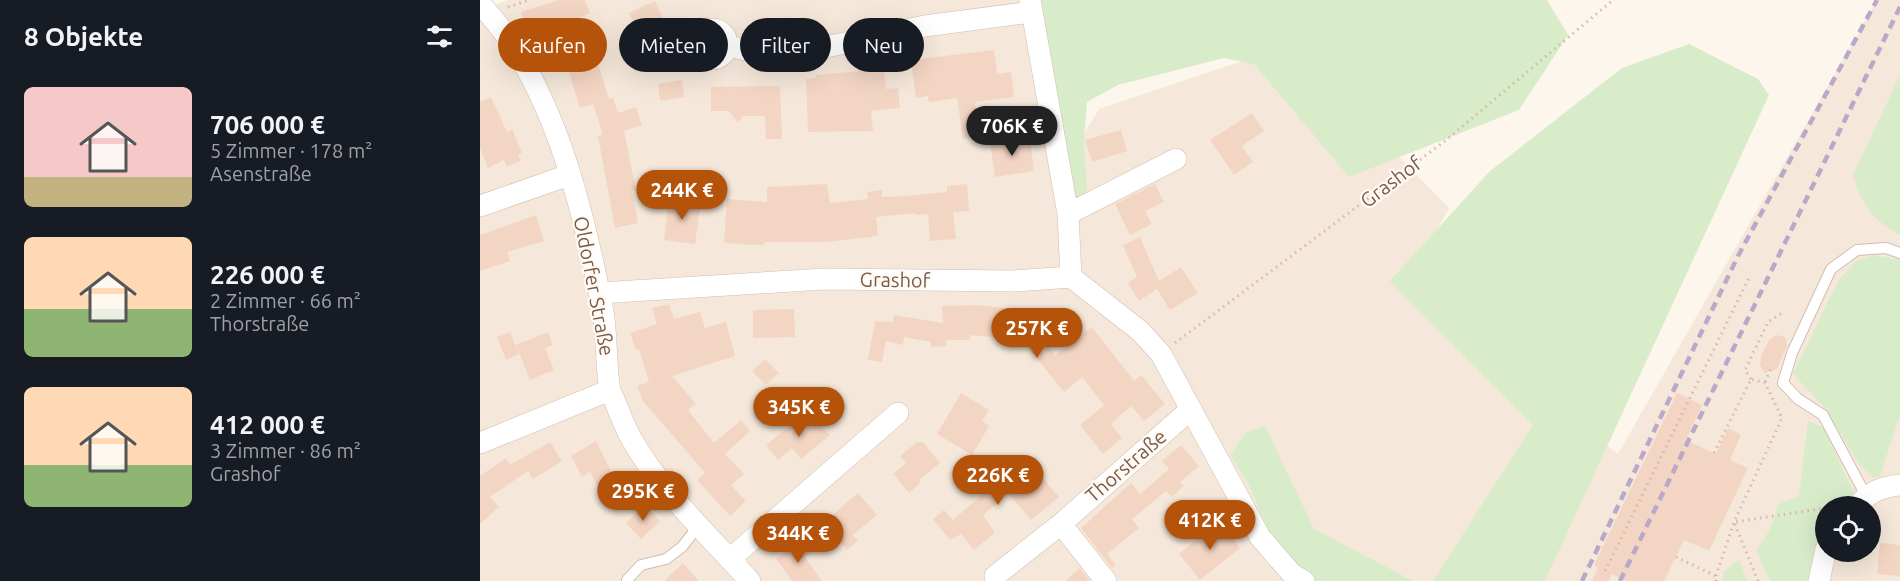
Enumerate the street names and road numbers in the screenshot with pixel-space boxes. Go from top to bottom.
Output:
street label: Grashof [1356,151,1426,212]
street label: Oldorfer Straße [570,214,619,358]
street label: Grashof [860,267,931,292]
street label: Thorstraße [1081,424,1171,507]

